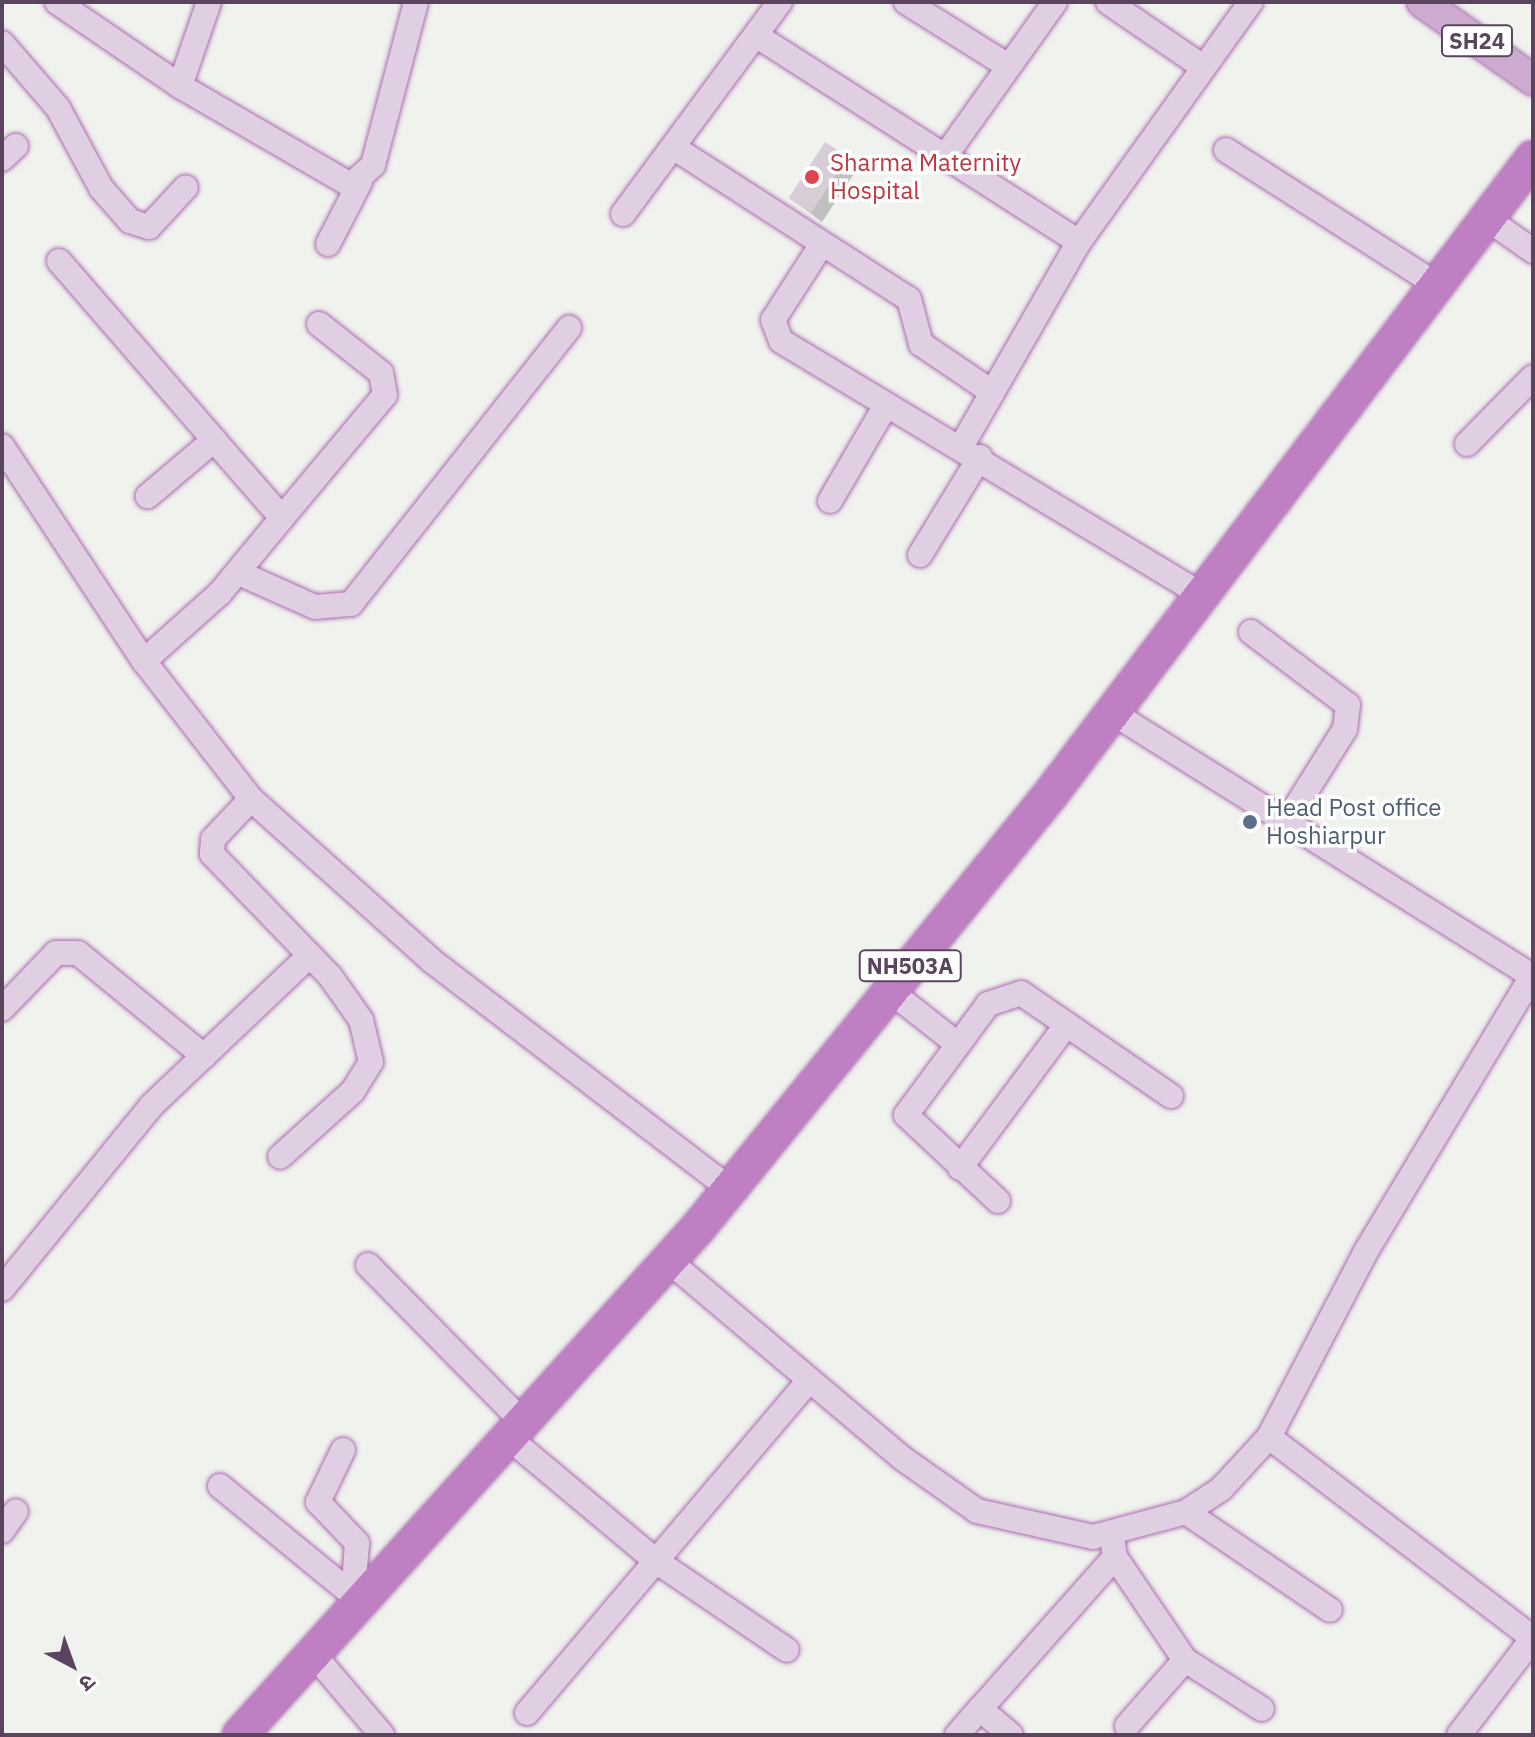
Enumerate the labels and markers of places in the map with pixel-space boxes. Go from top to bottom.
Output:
place label: Sharma Maternity Hospital [830,149,1021,205]
marker: Sharma Maternity Hospital [801,166,823,188]
place label: Head Post office Hoshiarpur [1266,794,1441,850]
marker: Head Post office Hoshiarpur [1241,813,1259,831]

